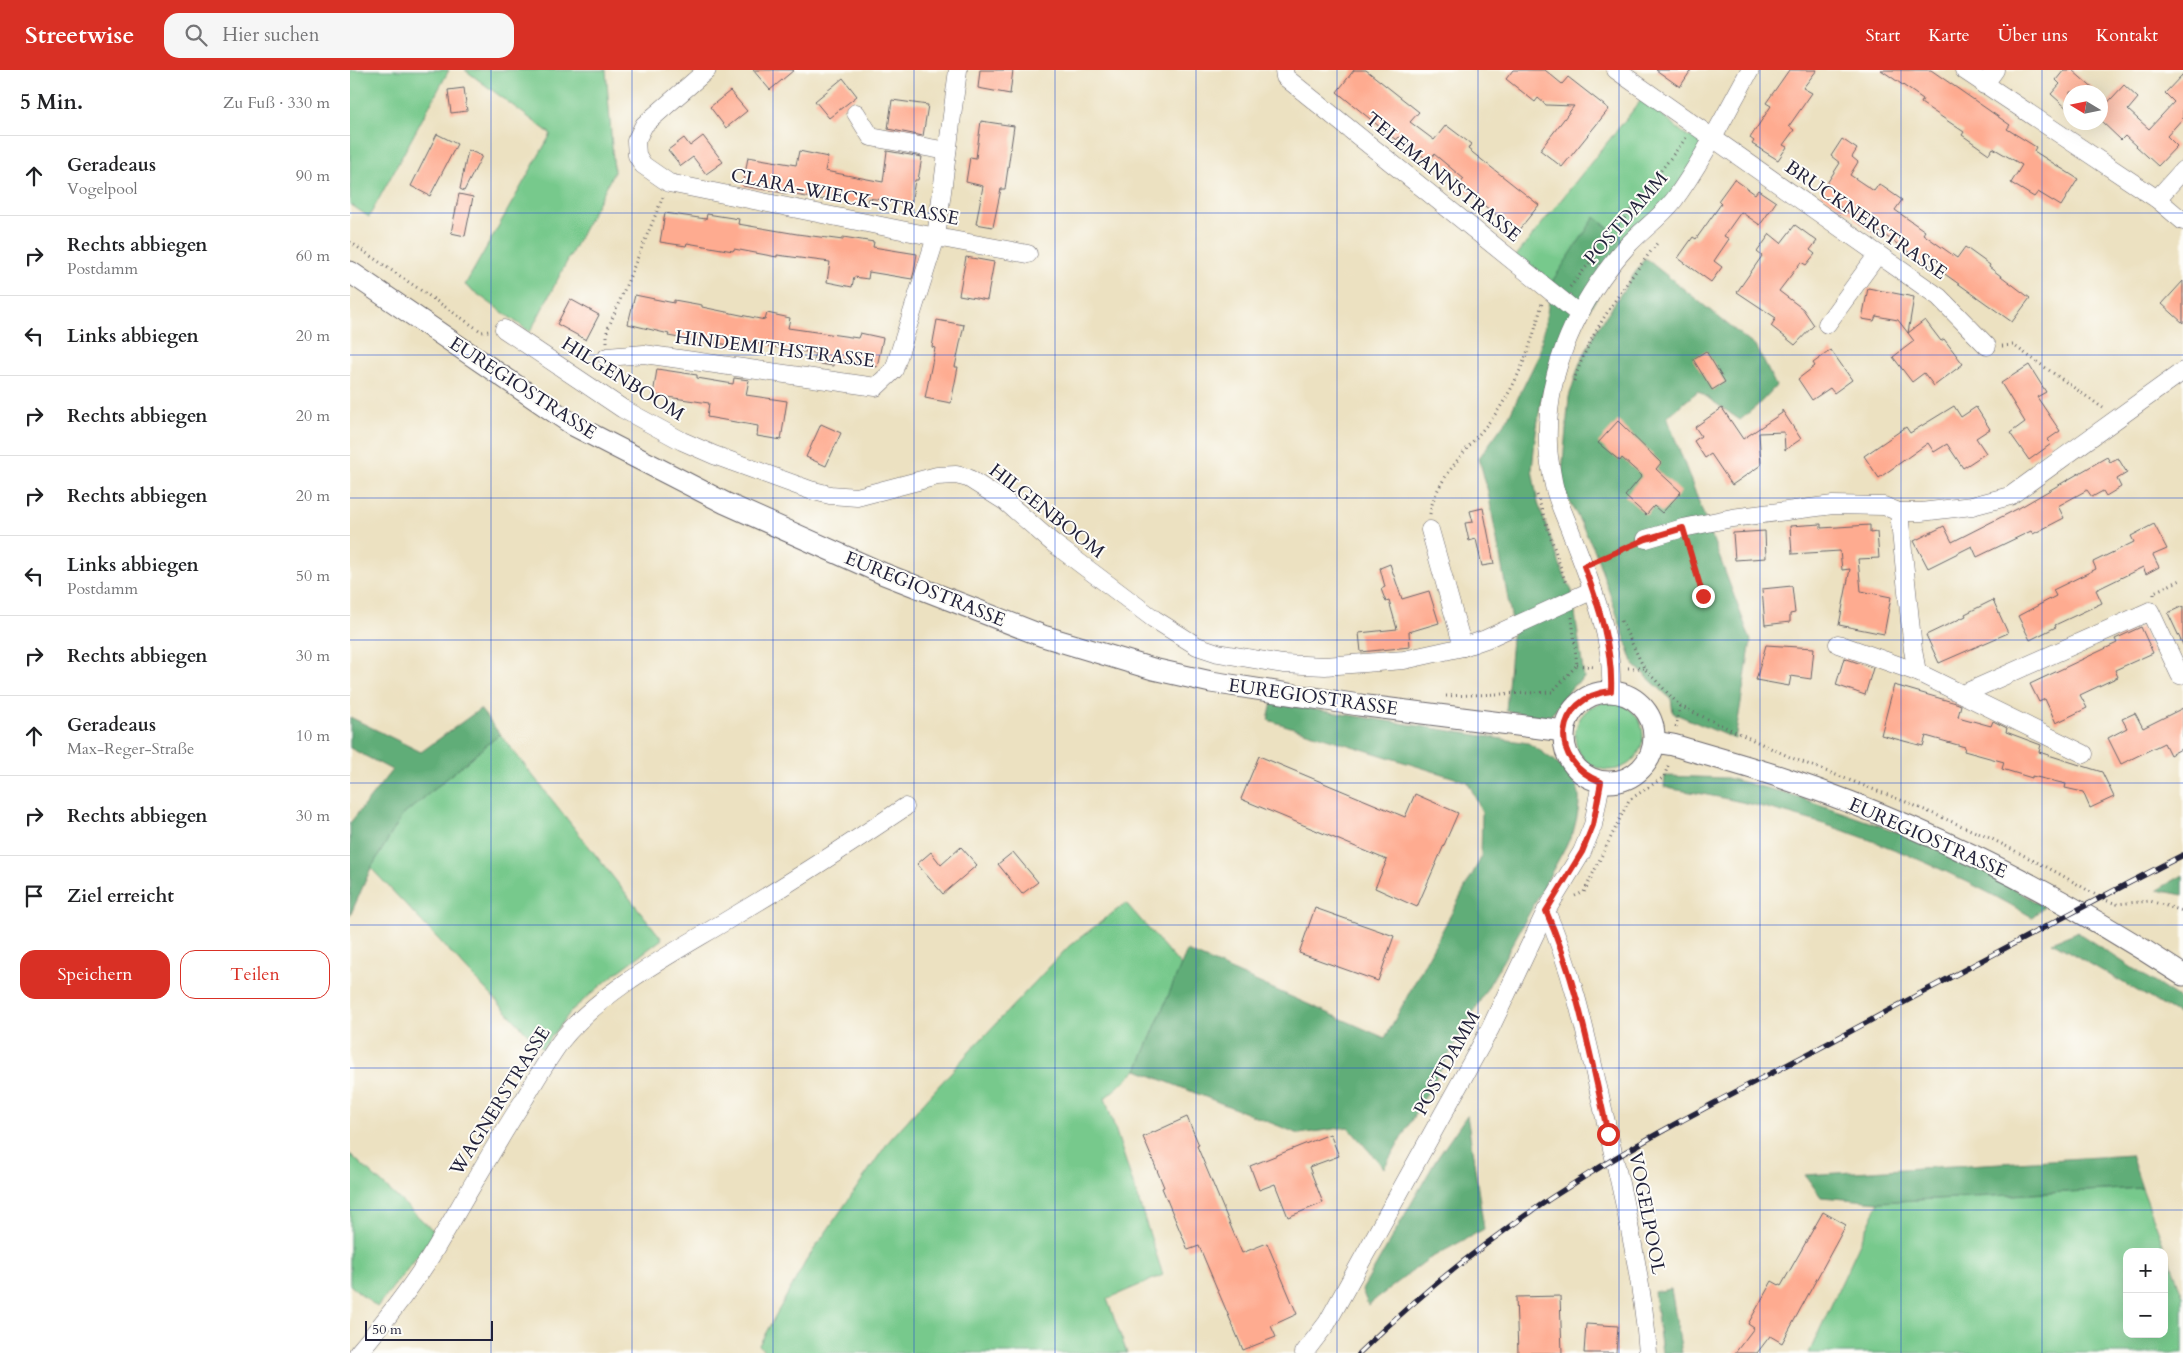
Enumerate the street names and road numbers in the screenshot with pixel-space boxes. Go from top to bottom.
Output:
street label: TELEMANNSTRASSE [1360,106,1526,248]
street label: BRUCKNERSTRASSE [1780,154,1952,286]
street label: CLARA-WIECK-STRASSE [729,162,961,232]
street label: POSTDAMM [1578,166,1674,270]
street label: HINDEMITHSTRASSE [674,324,876,374]
street label: EUREGIOSTRASSE [444,331,602,445]
street label: HILGENBOOM [557,331,690,427]
street label: HILGENBOOM [984,458,1110,565]
street label: EUREGIOSTRASSE [841,545,1009,633]
street label: EUREGIOSTRASSE [1227,672,1399,722]
street label: EUREGIOSTRASSE [1845,791,2011,885]
street label: POSTDAMM [1408,1006,1487,1120]
street label: WAGNERSTRASSE [443,1021,556,1181]
street label: VOGELPOOL [1622,1150,1672,1277]

